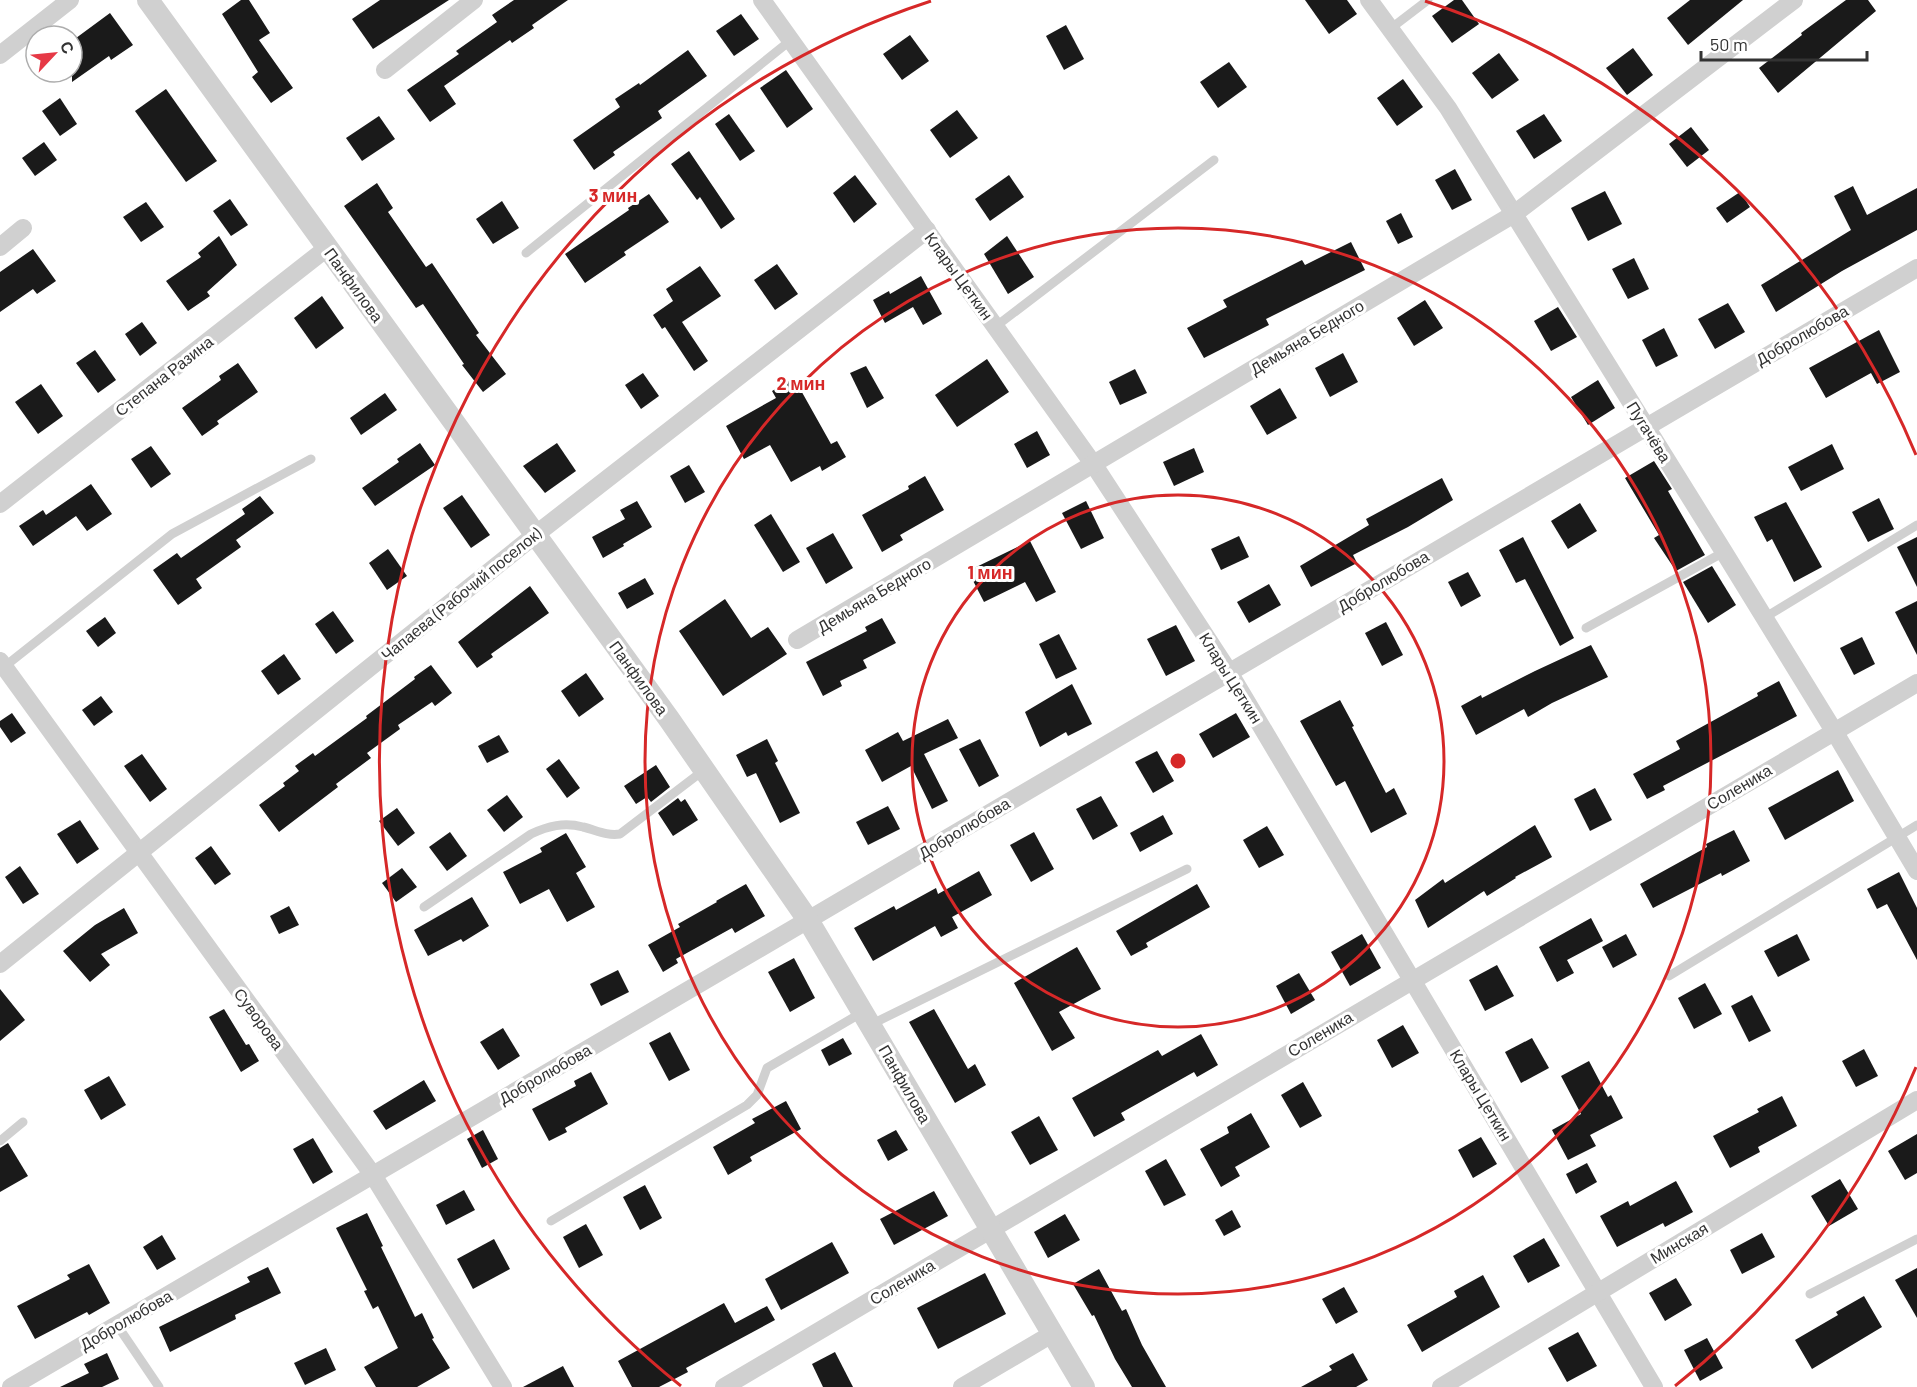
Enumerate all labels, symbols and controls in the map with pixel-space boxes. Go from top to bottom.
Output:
north arrow [24,24,84,84]
scale bar [1701,24,1868,62]
text: 50 m [1710,33,1748,55]
text: С [57,38,79,57]
text: 3 мин [589,184,637,206]
street label: Клары Цеткин [921,228,997,323]
street label: Панфилова [321,244,388,326]
street label: Демьяна Бедного [1246,295,1367,378]
street label: Добролюбова [1752,301,1851,369]
street label: Степана Разина [111,331,216,420]
text: 2 мин [777,372,825,394]
street label: Пугачёва [1623,398,1676,466]
street label: Чапаева (Рабочий поселок) [377,523,545,664]
street label: Добролюбова [1334,546,1432,615]
street label: Демьяна Бедного [813,553,934,636]
text: 1 мин [967,561,1013,583]
street label: Клары Цеткин [1196,629,1267,727]
street label: Панфилова [606,637,673,719]
centre of rings [1168,751,1188,771]
street label: Соленика [1703,760,1775,813]
street label: Добролюбова [915,793,1013,862]
street label: Суворова [231,984,288,1053]
street label: Соленика [1284,1007,1356,1060]
street label: Добролюбова [495,1040,594,1108]
street label: Панфилова [875,1041,935,1126]
street label: Клары Цеткин [1447,1046,1516,1144]
street label: Минская [1646,1218,1711,1267]
street label: Соленика [866,1255,938,1308]
street label: Добролюбова [76,1286,175,1354]

